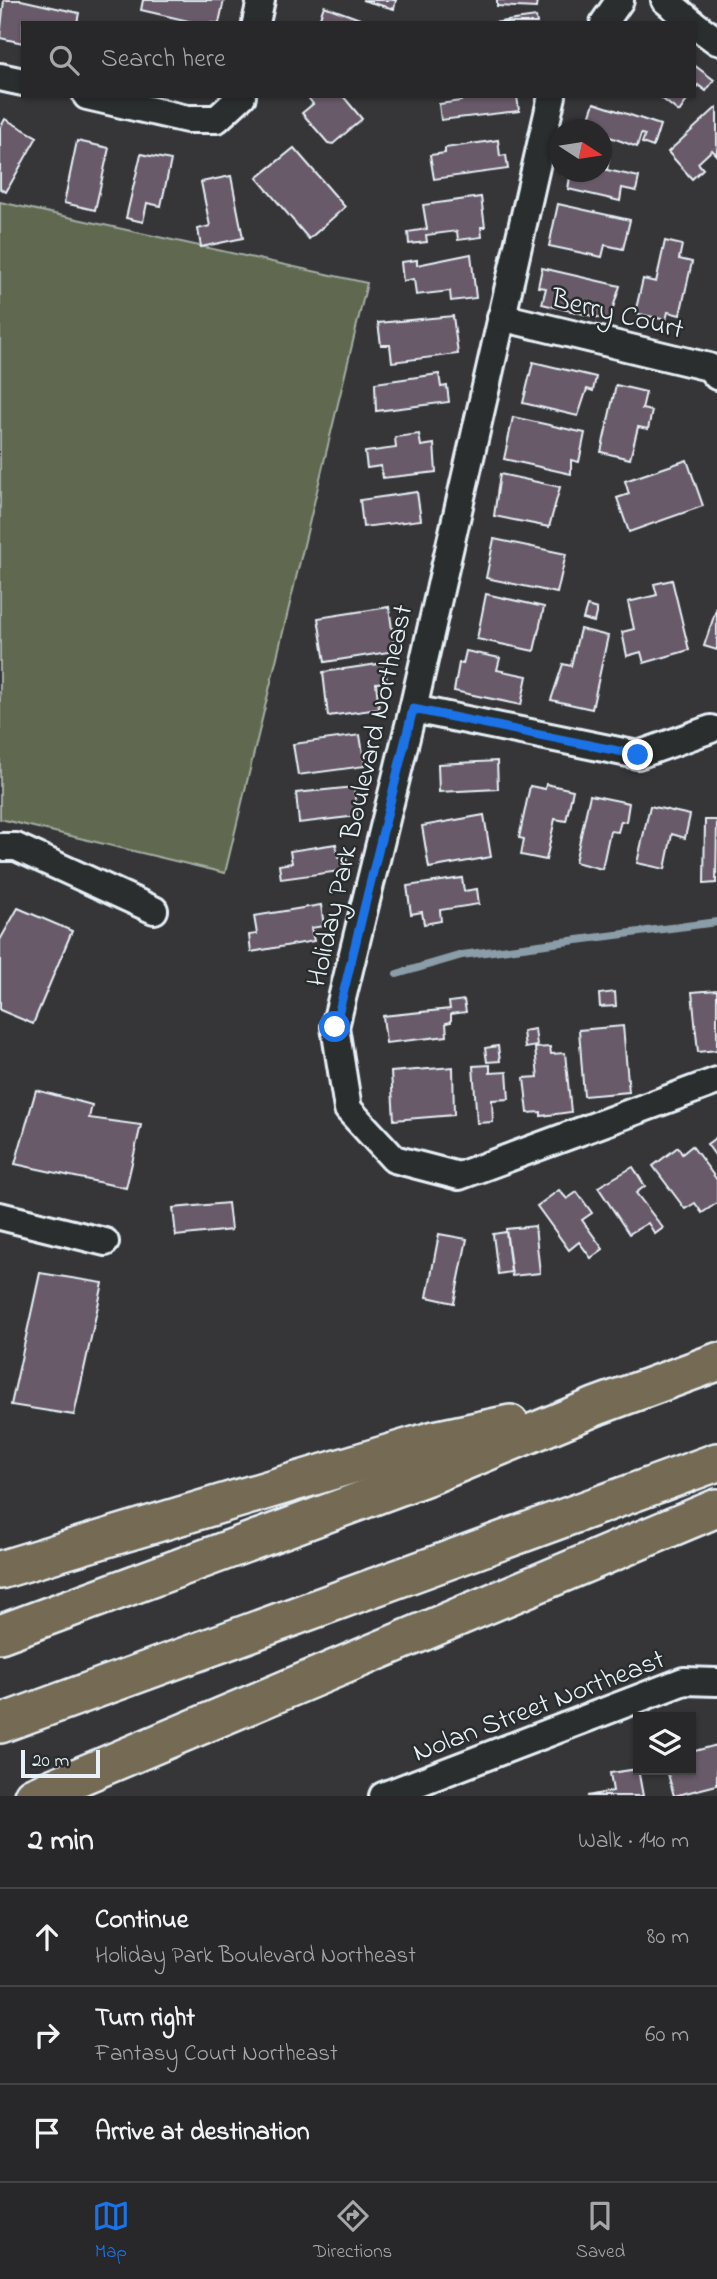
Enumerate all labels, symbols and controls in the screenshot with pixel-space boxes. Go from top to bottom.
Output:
search box [21,21,696,98]
icon: search [45,41,83,79]
text: Search here [101,41,226,79]
north arrow [549,119,612,182]
street label: Berry Court [546,279,688,352]
street label: Holiday Park Boulevard Northeast [297,601,425,991]
route end [622,739,653,770]
route start [319,1011,350,1042]
street label: Nolan Street Northeast [407,1640,671,1774]
map controls [633,1712,696,1775]
button: layers [633,1712,696,1775]
scale bar [21,1747,100,1779]
text: 20 m [32,1748,69,1775]
text: 2 min [28,1820,94,1864]
text: Walk · 140 m [578,1825,689,1858]
text: Continue [95,1902,188,1940]
icon: ahead [28,1918,66,1956]
text: 80 m [647,1921,689,1954]
text: Holiday Park Boulevard Northeast [95,1940,416,1973]
text: Turn right [95,2000,195,2038]
icon: right [28,2016,66,2054]
text: 60 m [645,2019,689,2052]
text: Fantasy Court Northeast [95,2038,338,2071]
icon: arrive [28,2114,66,2152]
text: Arrive at destination [95,2114,310,2152]
tab: Map [92,2197,130,2266]
tab: Directions [313,2197,392,2266]
tab: Saved [576,2197,625,2266]

